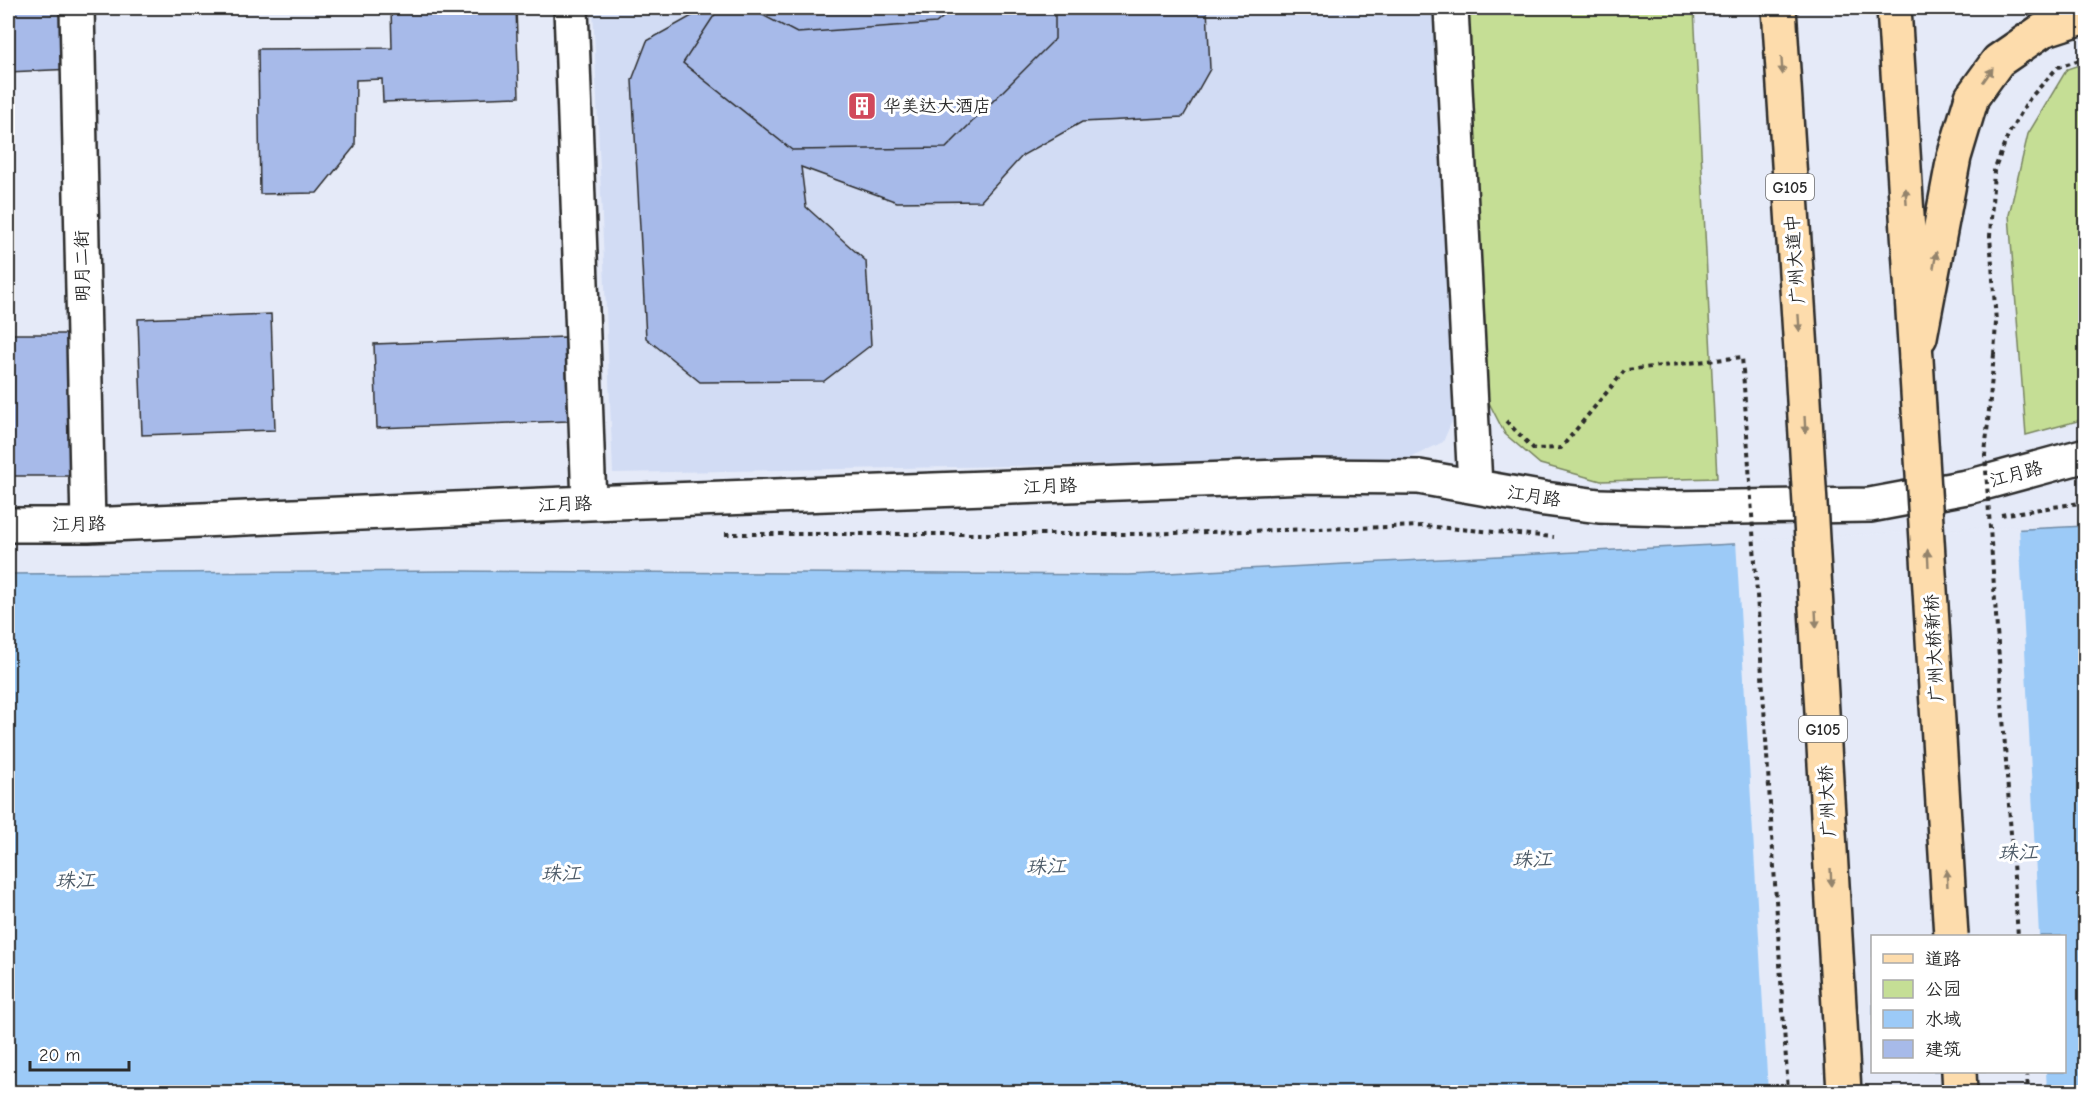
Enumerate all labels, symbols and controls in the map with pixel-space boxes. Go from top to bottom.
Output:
one-way arrow [1778,56,1787,75]
one-way arrow [1982,67,1994,83]
building icon: 华美达大酒店 [846,90,878,122]
place label: 华美达大酒店 [883,96,991,117]
road number: G105 [1766,174,1814,200]
one-way arrow [1901,186,1911,205]
street label: 广州大道中 [1782,213,1809,305]
street label: 明月二街 [71,230,94,302]
one-way arrow [1931,251,1940,270]
one-way arrow [1795,314,1804,333]
one-way arrow [1801,415,1810,434]
street label: 江月路 [1987,457,2045,492]
street label: 江月路 [1023,475,1077,498]
street label: 江月路 [1506,482,1562,511]
street label: 江月路 [538,493,592,516]
street label: 江月路 [52,514,106,535]
one-way arrow [1923,548,1933,567]
street label: 广州大桥新桥 [1921,593,1948,702]
one-way arrow [1812,610,1821,629]
road number: G105 [1799,716,1847,742]
street label: 广州大桥 [1815,764,1840,837]
water label: 珠江 [1998,841,2039,864]
water label: 珠江 [1512,848,1553,871]
water label: 珠江 [1026,855,1067,878]
water label: 珠江 [541,862,582,885]
one-way arrow [1827,867,1836,886]
water label: 珠江 [55,869,96,892]
one-way arrow [1943,869,1952,888]
legend [1871,935,2066,1073]
text: 道路 [1925,949,1961,970]
text: 公园 [1925,979,1961,1000]
text: 水域 [1925,1009,1961,1030]
scale bar [30,1034,129,1072]
text: 建筑 [1925,1039,1961,1060]
text: 20 m [39,1045,80,1066]

